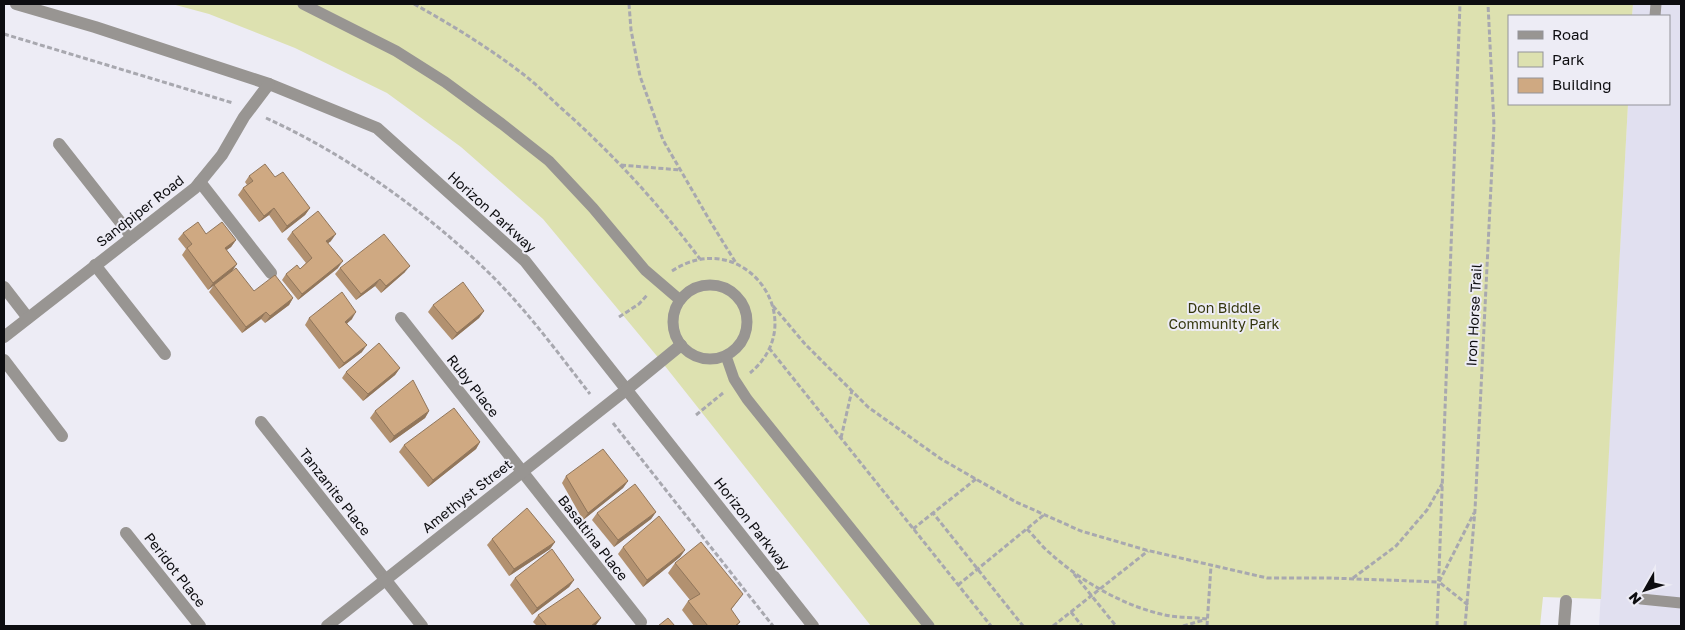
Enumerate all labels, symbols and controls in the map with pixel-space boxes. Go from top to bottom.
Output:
legend [1508,15,1670,105]
text: Road [1552,25,1589,43]
text: Park [1552,50,1585,68]
text: Building [1552,75,1612,93]
street label: Horizon Parkway [445,168,540,256]
street label: Sandpiper Road [93,171,187,250]
street label: Iron Horse Trail [1462,263,1485,367]
park label: Don Biddle Community Park [1168,299,1280,332]
street label: Ruby Place [444,351,503,420]
street label: Tanzanite Place [296,445,375,539]
street label: Amethyst Street [418,455,515,536]
street label: Horizon Parkway [711,474,794,574]
street label: Basaltina Place [555,492,632,584]
street label: Peridot Place [141,529,210,610]
north arrow [1620,565,1670,615]
text: N [1625,589,1644,608]

